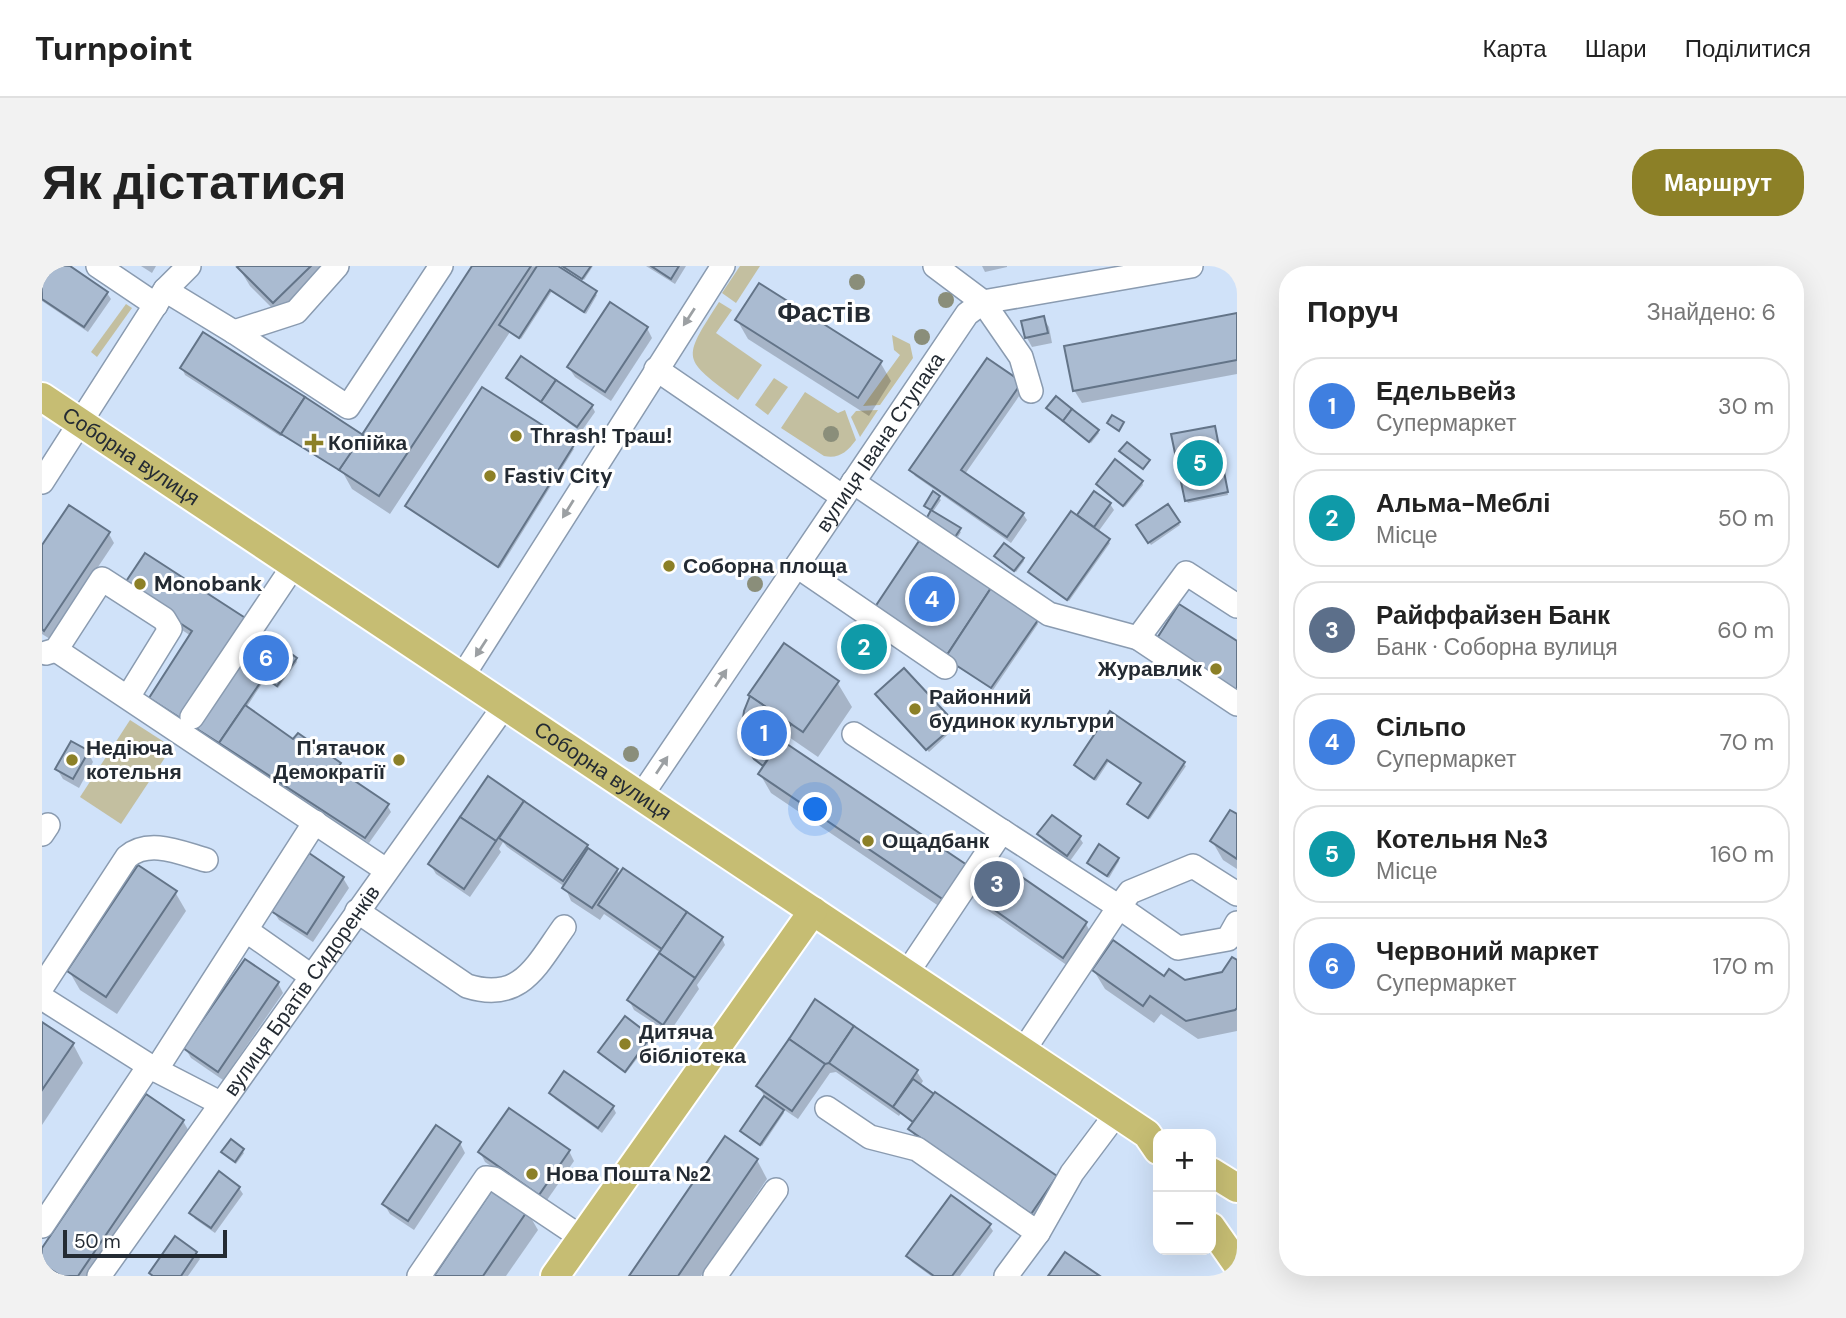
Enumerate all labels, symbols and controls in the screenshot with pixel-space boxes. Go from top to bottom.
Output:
text: Turnpoint [35,27,193,70]
text: Карта [1482,33,1547,64]
text: Шари [1585,33,1647,64]
text: Поділитися [1685,33,1811,64]
button: Маршрут [1632,149,1804,216]
text: Як дістатися [42,150,346,214]
text: Поруч [1307,292,1399,331]
district label: Фастів [777,294,871,331]
text: Знайдено: 6 [1647,297,1776,327]
one-way arrow [683,308,696,327]
street label: вулиця Івана Ступака [810,347,951,538]
text: Едельвейз [1376,374,1516,408]
text: 1 [1328,391,1336,421]
text: 30 m [1718,391,1774,421]
street label: Соборна вулиця [57,401,205,512]
text: Супермаркет [1376,408,1516,438]
place label: Thrash! Траш! [530,422,673,450]
marker: Thrash! Траш! [508,428,524,444]
place label: Копійка [328,429,408,457]
marker: Копійка [306,435,322,451]
pin: 5 [1177,437,1223,489]
place label: Fastiv City [504,462,613,490]
marker: Fastiv City [482,468,498,484]
text: Альма-Меблі [1376,486,1551,520]
one-way arrow [561,500,574,519]
text: 2 [1325,503,1339,533]
text: 50 m [1718,503,1774,533]
text: Місце [1376,520,1437,550]
place label: Соборна площа [683,552,847,580]
marker: Соборна площа [661,558,677,574]
place label: Monobank [154,570,262,598]
pin: 4 [909,573,955,625]
marker: Monobank [132,576,148,592]
text: Райффайзен Банк [1376,598,1610,632]
text: 3 [1325,615,1339,645]
text: 60 m [1717,615,1774,645]
pin: 2 [841,621,887,673]
pin: 6 [243,632,289,684]
text: Банк · Соборна вулиця [1376,632,1618,662]
one-way arrow [474,638,487,657]
place label: Журавлик [1097,655,1202,683]
marker: Журавлик [1208,661,1224,677]
one-way arrow [714,669,727,688]
place label: Районний будинок культури [929,683,1114,735]
marker: Районний будинок культури [907,701,923,717]
pin: 1 [741,707,787,759]
text: Сільпо [1376,710,1466,744]
street label: Соборна вулиця [529,715,677,827]
text: 4 [1325,727,1339,757]
text: 70 m [1720,727,1774,757]
place label: Недіюча котельня [86,734,182,786]
place label: П'ятачок Демократії [273,734,386,786]
text: Супермаркет [1376,744,1516,774]
marker: Недіюча котельня [64,752,80,768]
marker: П'ятачок Демократії [391,752,407,768]
one-way arrow [655,756,668,775]
your location [798,792,832,826]
text: Котельня №3 [1376,822,1548,856]
place label: Ощадбанк [882,827,990,855]
marker: Ощадбанк [860,833,876,849]
text: 5 [1325,839,1339,869]
text: 160 m [1710,839,1774,869]
text: Місце [1376,856,1437,886]
pin: 3 [974,858,1020,910]
street label: вулиця Братів Сидоренків [217,880,386,1102]
text: Червоний маркет [1376,934,1599,968]
text: 6 [1325,951,1339,981]
text: 170 m [1713,951,1774,981]
text: Супермаркет [1376,968,1516,998]
place label: Дитяча бібліотека [639,1018,746,1070]
marker: Дитяча бібліотека [617,1036,633,1052]
map controls [1153,1129,1216,1255]
button: + [1153,1129,1216,1192]
place label: Нова Пошта №2 [546,1160,711,1188]
marker: Нова Пошта №2 [524,1166,540,1182]
button: − [1153,1192,1216,1255]
scale bar [63,1227,228,1259]
text: 50 m [74,1229,121,1254]

